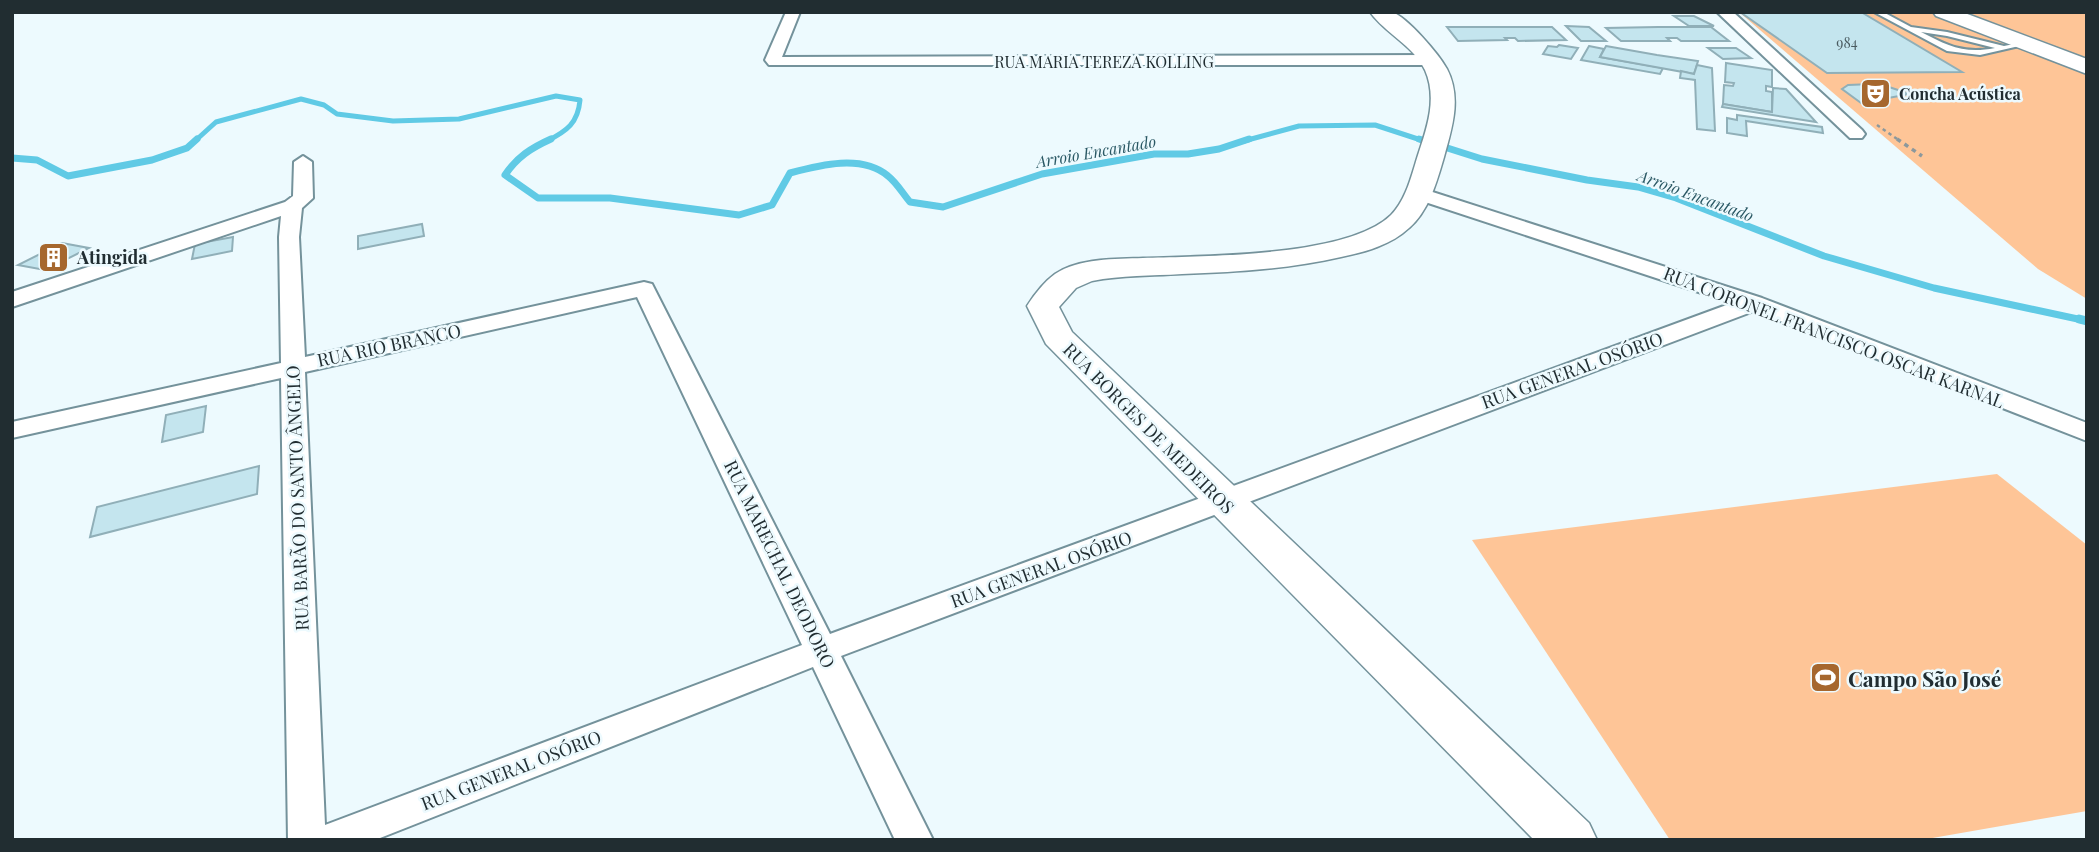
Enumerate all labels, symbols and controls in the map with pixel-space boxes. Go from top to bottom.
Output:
house number: 984 [1836,33,1858,52]
street label: RUA MARIA TEREZA KOLLING [994,51,1214,72]
theatre icon: Concha Acústica [1859,76,1893,110]
place label: Concha Acústica [1899,83,2021,104]
water label: Arroio Encantado [1032,130,1158,172]
water label: Arroio Encantado [1633,164,1757,226]
building icon: Atingida [37,240,71,274]
place label: Atingida [76,245,148,269]
street label: RUA CORONEL FRANCISCO OSCAR KARNAL [1660,261,2008,413]
street label: RUA RIO BRANCO [315,318,463,372]
street label: RUA GENERAL OSÓRIO [1478,326,1666,414]
street label: RUA BORGES DE MEDEIROS [1058,337,1240,519]
street label: RUA BARÃO DO SANTO ÂNGELO [280,365,314,631]
street label: RUA MARECHAL DEODORO [719,456,841,672]
street label: RUA GENERAL OSÓRIO [947,525,1135,613]
sports icon: Campo São José [1808,661,1842,695]
place label: Campo São José [1848,664,2001,692]
street label: RUA GENERAL OSÓRIO [417,725,605,815]

